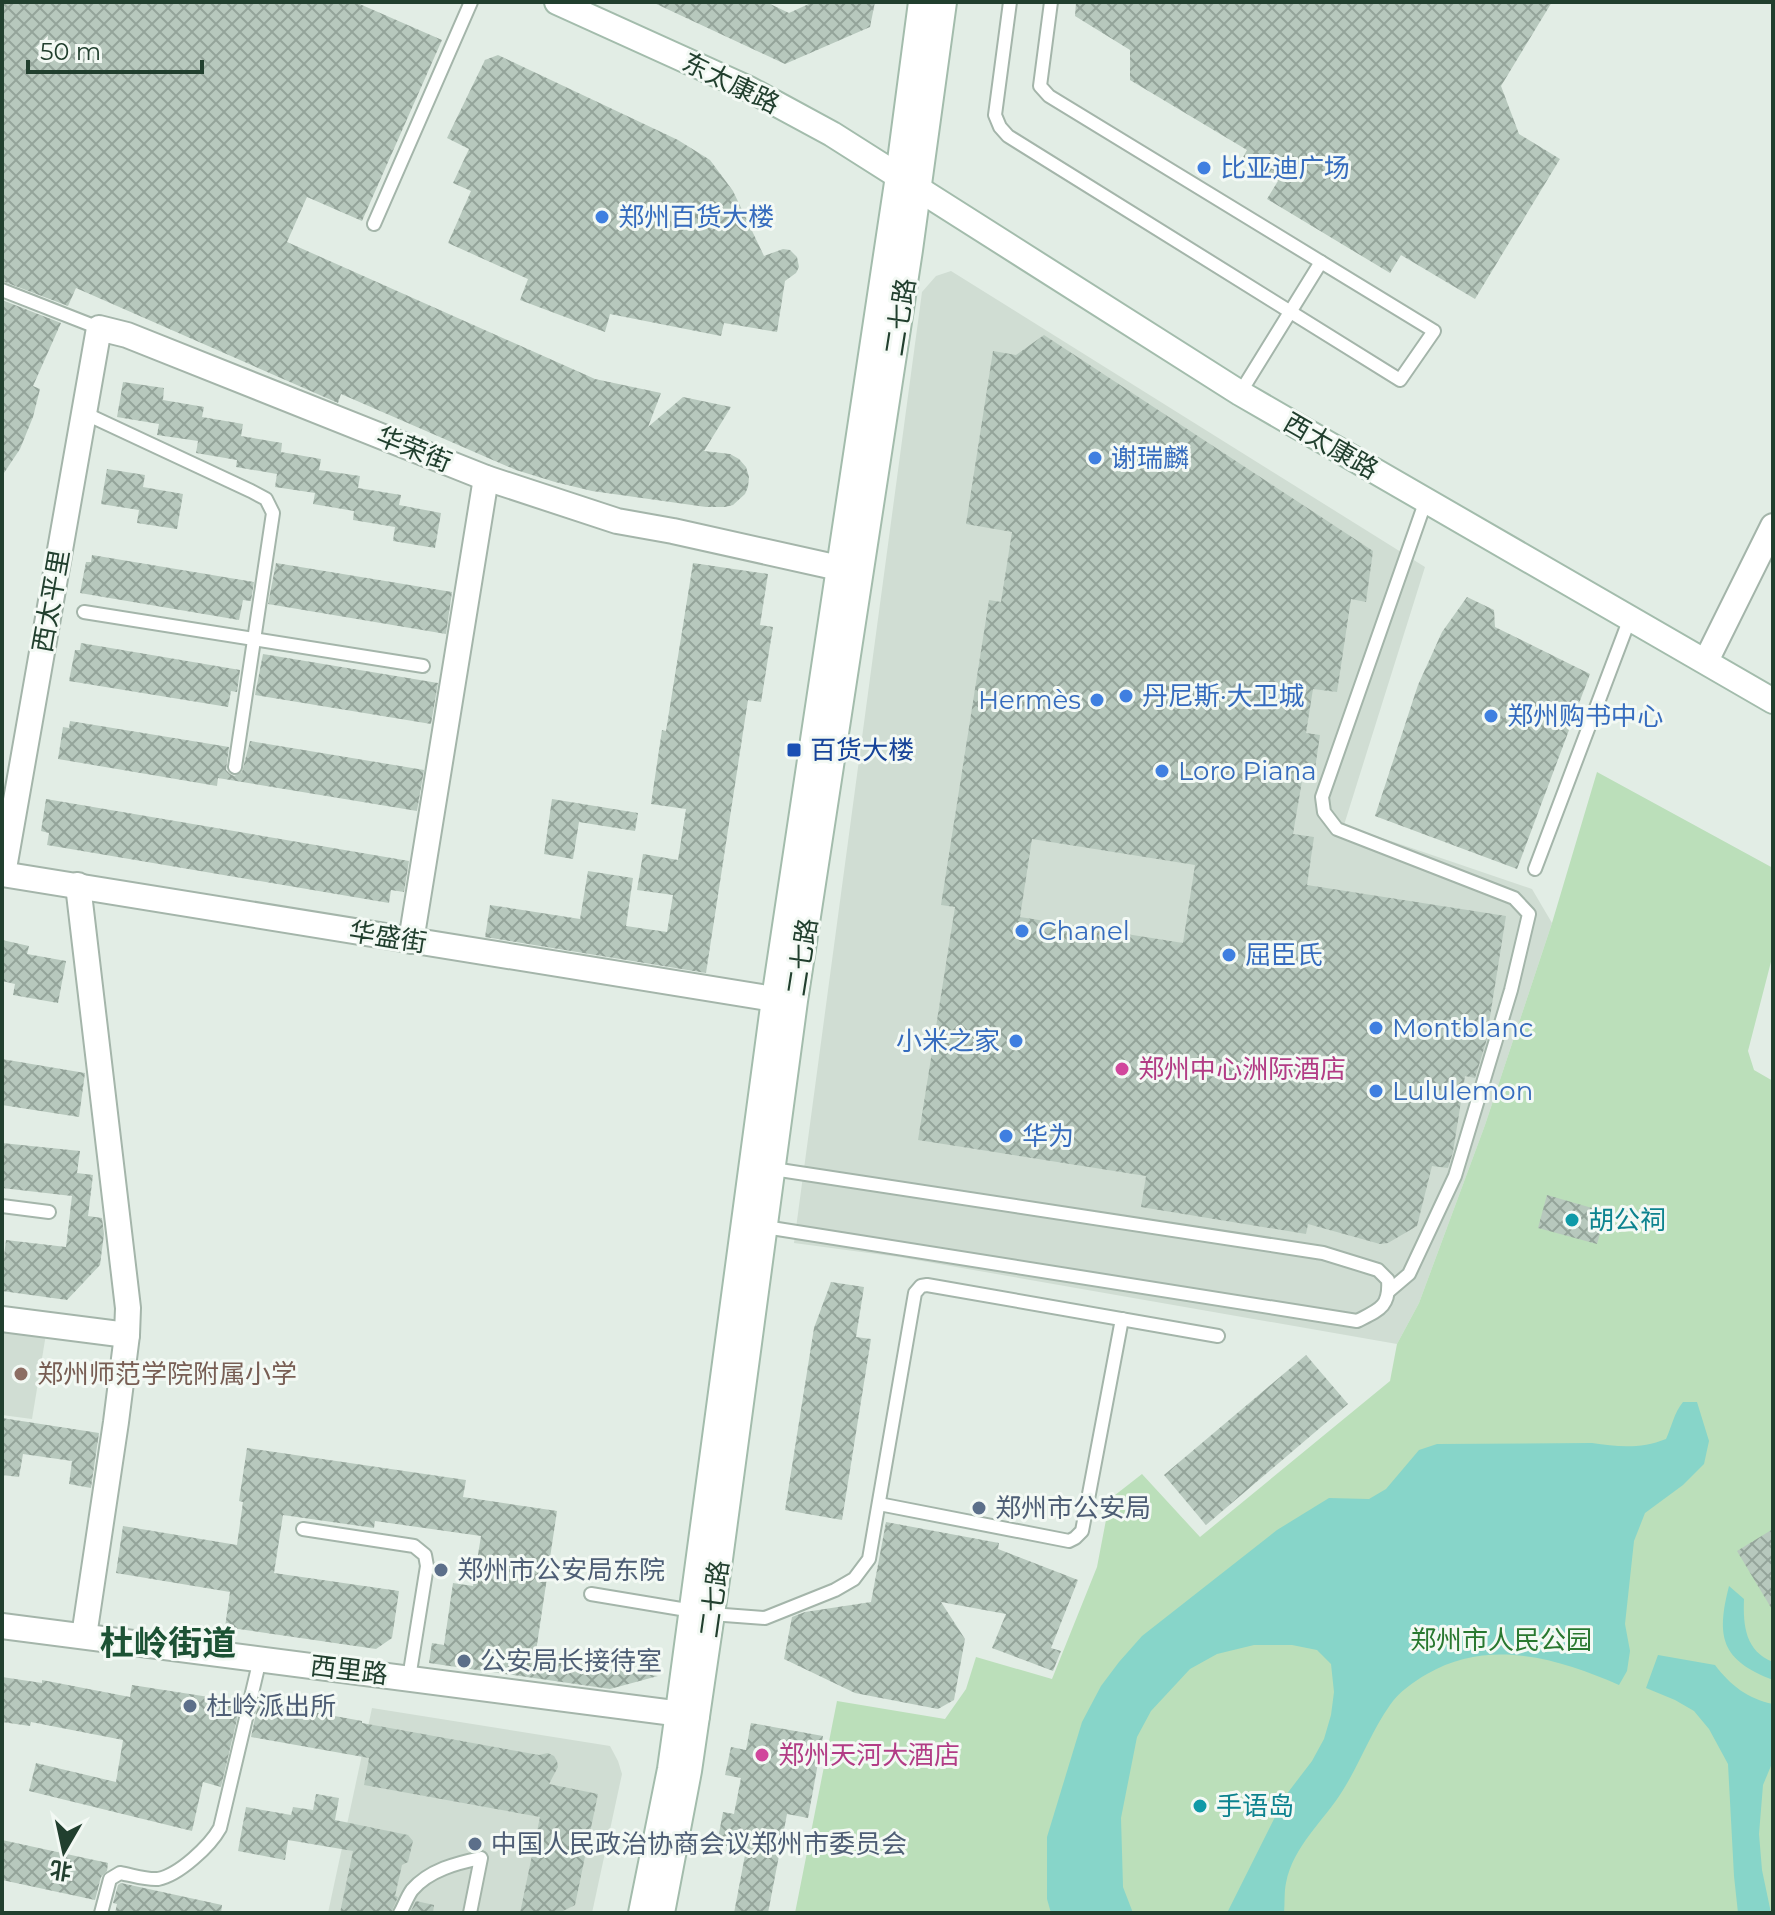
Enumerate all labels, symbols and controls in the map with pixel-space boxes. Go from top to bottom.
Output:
scale bar [28,24,202,74]
text: 50 m [40,37,101,66]
street label: 东太康路 [677,46,785,120]
place label: 比亚迪广场 [1220,152,1350,184]
marker: 比亚迪广场 [1195,159,1213,177]
place label: 郑州百货大楼 [618,201,774,233]
marker: 郑州百货大楼 [593,208,611,226]
street label: 二七路 [878,276,922,358]
street label: 西太康路 [1278,406,1384,486]
street label: 华荣街 [372,420,456,478]
place label: 谢瑞麟 [1111,442,1189,474]
marker: 谢瑞麟 [1086,449,1104,467]
street label: 西太平里 [26,547,76,655]
place label: 丹尼斯·大卫城 [1142,680,1305,712]
place label: Hermès [978,684,1081,716]
marker: 丹尼斯·大卫城 [1117,687,1135,705]
marker: Hermès [1088,691,1106,709]
place label: 郑州购书中心 [1507,700,1663,732]
marker: 郑州购书中心 [1482,707,1500,725]
place label: 百货大楼 [810,734,914,766]
marker: 百货大楼 [785,741,803,759]
place label: Loro Piana [1178,755,1317,787]
marker: Loro Piana [1153,762,1171,780]
street label: 华盛街 [347,915,429,959]
place label: Chanel [1038,915,1130,947]
street label: 二七路 [780,916,824,998]
marker: Chanel [1013,922,1031,940]
place label: 屈臣氏 [1245,939,1323,971]
marker: 屈臣氏 [1220,946,1238,964]
place label: Montblanc [1392,1012,1533,1044]
marker: Montblanc [1367,1019,1385,1037]
place label: 小米之家 [896,1025,1000,1057]
marker: 小米之家 [1007,1032,1025,1050]
place label: 郑州中心洲际酒店 [1138,1053,1346,1085]
marker: 郑州中心洲际酒店 [1113,1060,1131,1078]
place label: Lululemon [1392,1075,1533,1107]
marker: Lululemon [1367,1082,1385,1100]
place label: 华为 [1022,1120,1074,1152]
marker: 华为 [997,1127,1015,1145]
place label: 胡公祠 [1588,1204,1666,1236]
marker: 胡公祠 [1563,1211,1581,1229]
place label: 郑州师范学院附属小学 [37,1358,297,1390]
marker: 郑州师范学院附属小学 [12,1365,30,1383]
place label: 郑州市公安局 [995,1492,1151,1524]
marker: 郑州市公安局 [970,1499,988,1517]
place label: 郑州市公安局东院 [457,1554,665,1586]
street label: 二七路 [693,1558,735,1640]
marker: 郑州市公安局东院 [432,1561,450,1579]
district label: 杜岭街道 [100,1622,236,1664]
park label: 郑州市人民公园 [1410,1624,1592,1656]
place label: 公安局长接待室 [480,1645,662,1677]
street label: 西里路 [308,1649,390,1691]
marker: 公安局长接待室 [455,1652,473,1670]
place label: 杜岭派出所 [206,1690,336,1722]
marker: 杜岭派出所 [181,1697,199,1715]
place label: 郑州天河大酒店 [778,1739,960,1771]
marker: 郑州天河大酒店 [753,1746,771,1764]
place label: 手语岛 [1216,1790,1294,1822]
marker: 手语岛 [1191,1797,1209,1815]
north arrow [24,1811,104,1891]
place label: 中国人民政治协商会议郑州市委员会 [491,1828,907,1860]
marker: 中国人民政治协商会议郑州市委员会 [466,1835,484,1853]
text: 北 [48,1855,74,1885]

